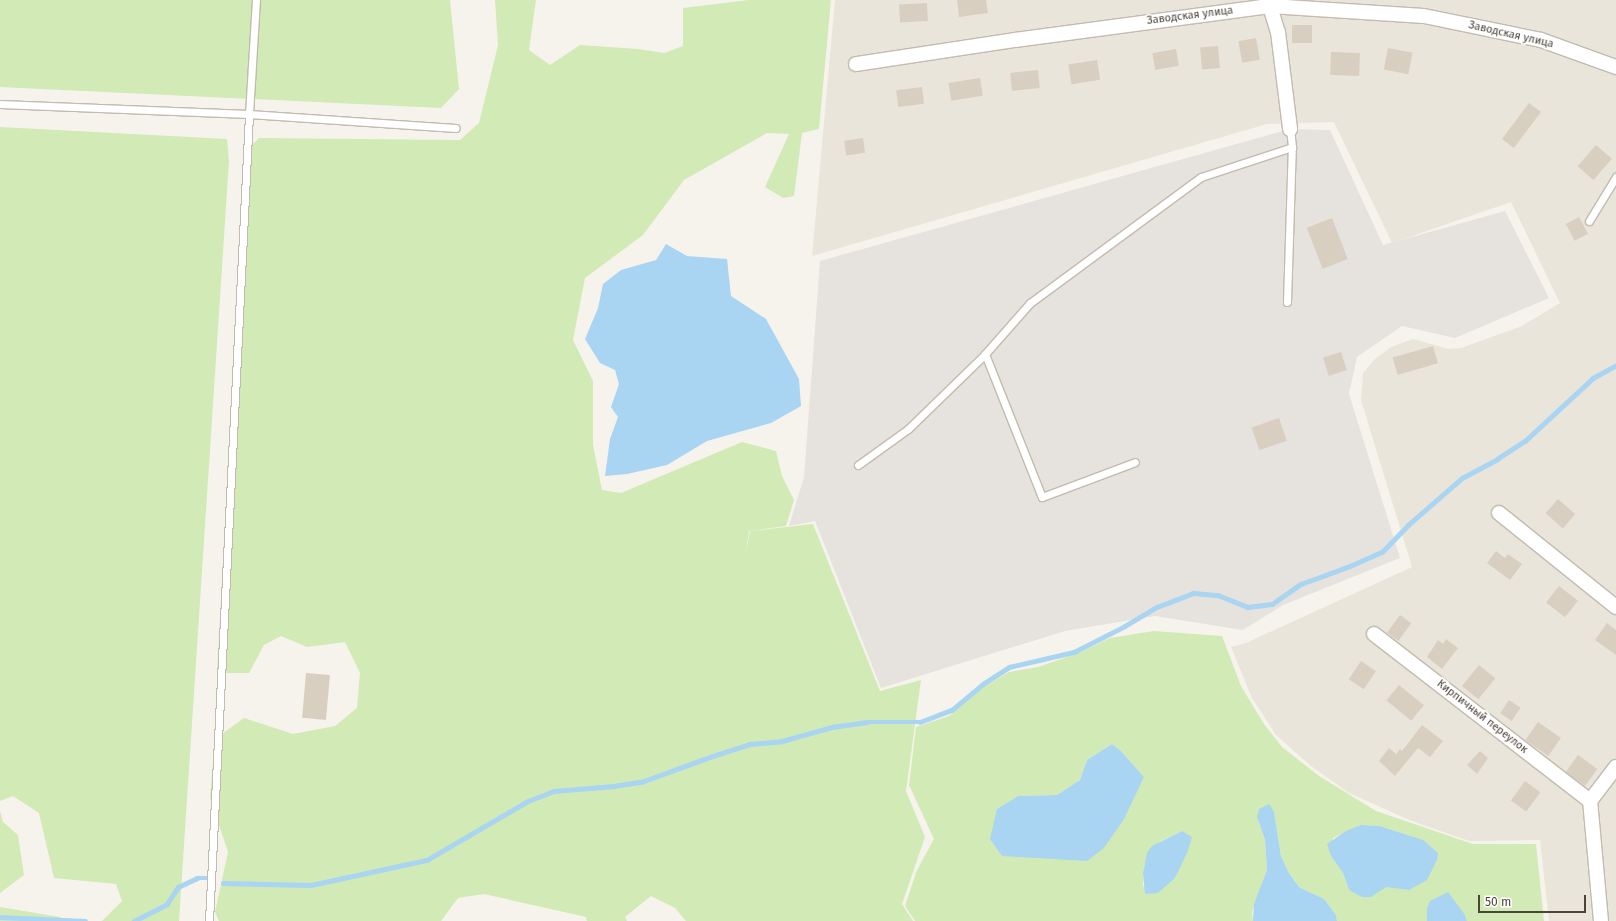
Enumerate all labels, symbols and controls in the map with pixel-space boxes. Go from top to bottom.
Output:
street label: Заводская улица [1146,4,1234,28]
street label: Заводская улица [1467,19,1555,51]
street label: Кирпичный переулок [1434,677,1530,757]
scale bar [1480,887,1588,913]
text: 50 m [1485,895,1511,909]

